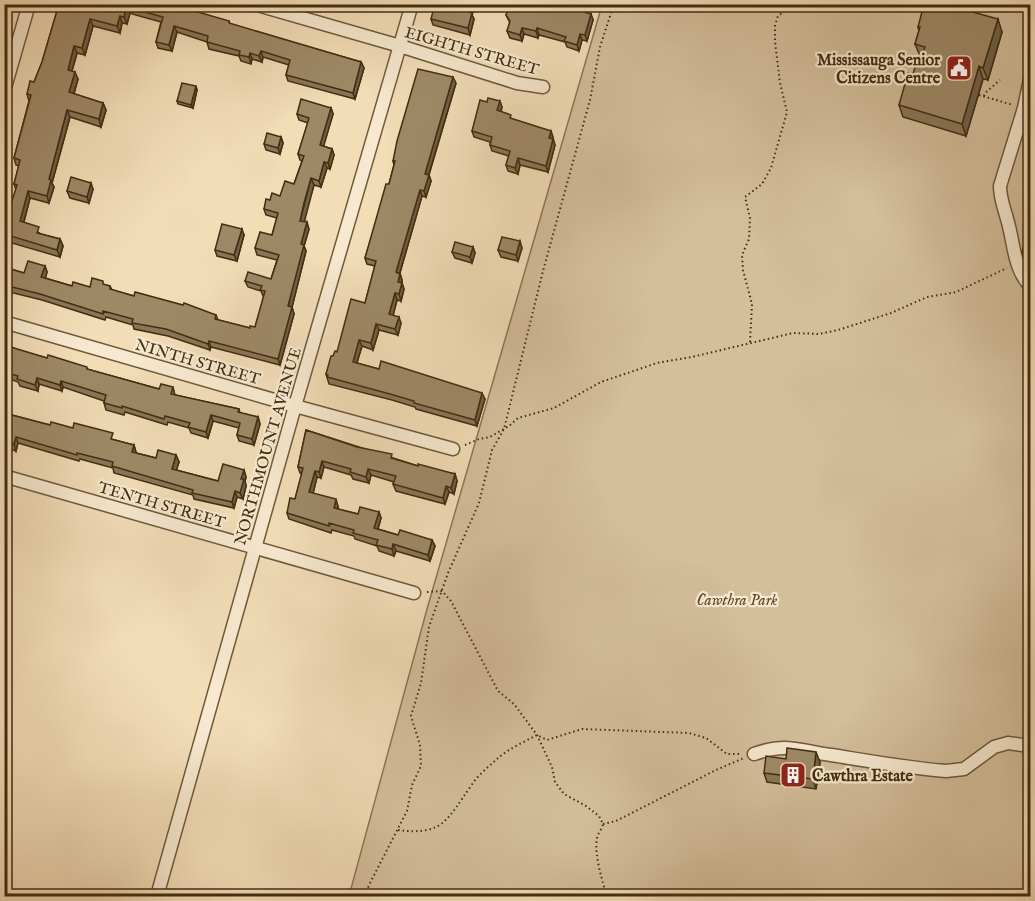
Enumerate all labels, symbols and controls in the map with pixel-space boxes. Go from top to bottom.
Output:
street label: EIGHTH STREET [402,23,541,81]
place label: Mississauga Senior Citizens Centre [817,51,941,89]
public building icon: Mississauga Senior Citizens Centre [944,53,974,83]
street label: NINTH STREET [133,336,263,390]
street label: NORTHMOUNT AVENUE [231,345,307,548]
street label: TENTH STREET [96,478,228,534]
park label: Cawthra Park [696,591,778,611]
building icon: Cawthra Estate [778,760,808,790]
place label: Cawthra Estate [812,767,914,787]

